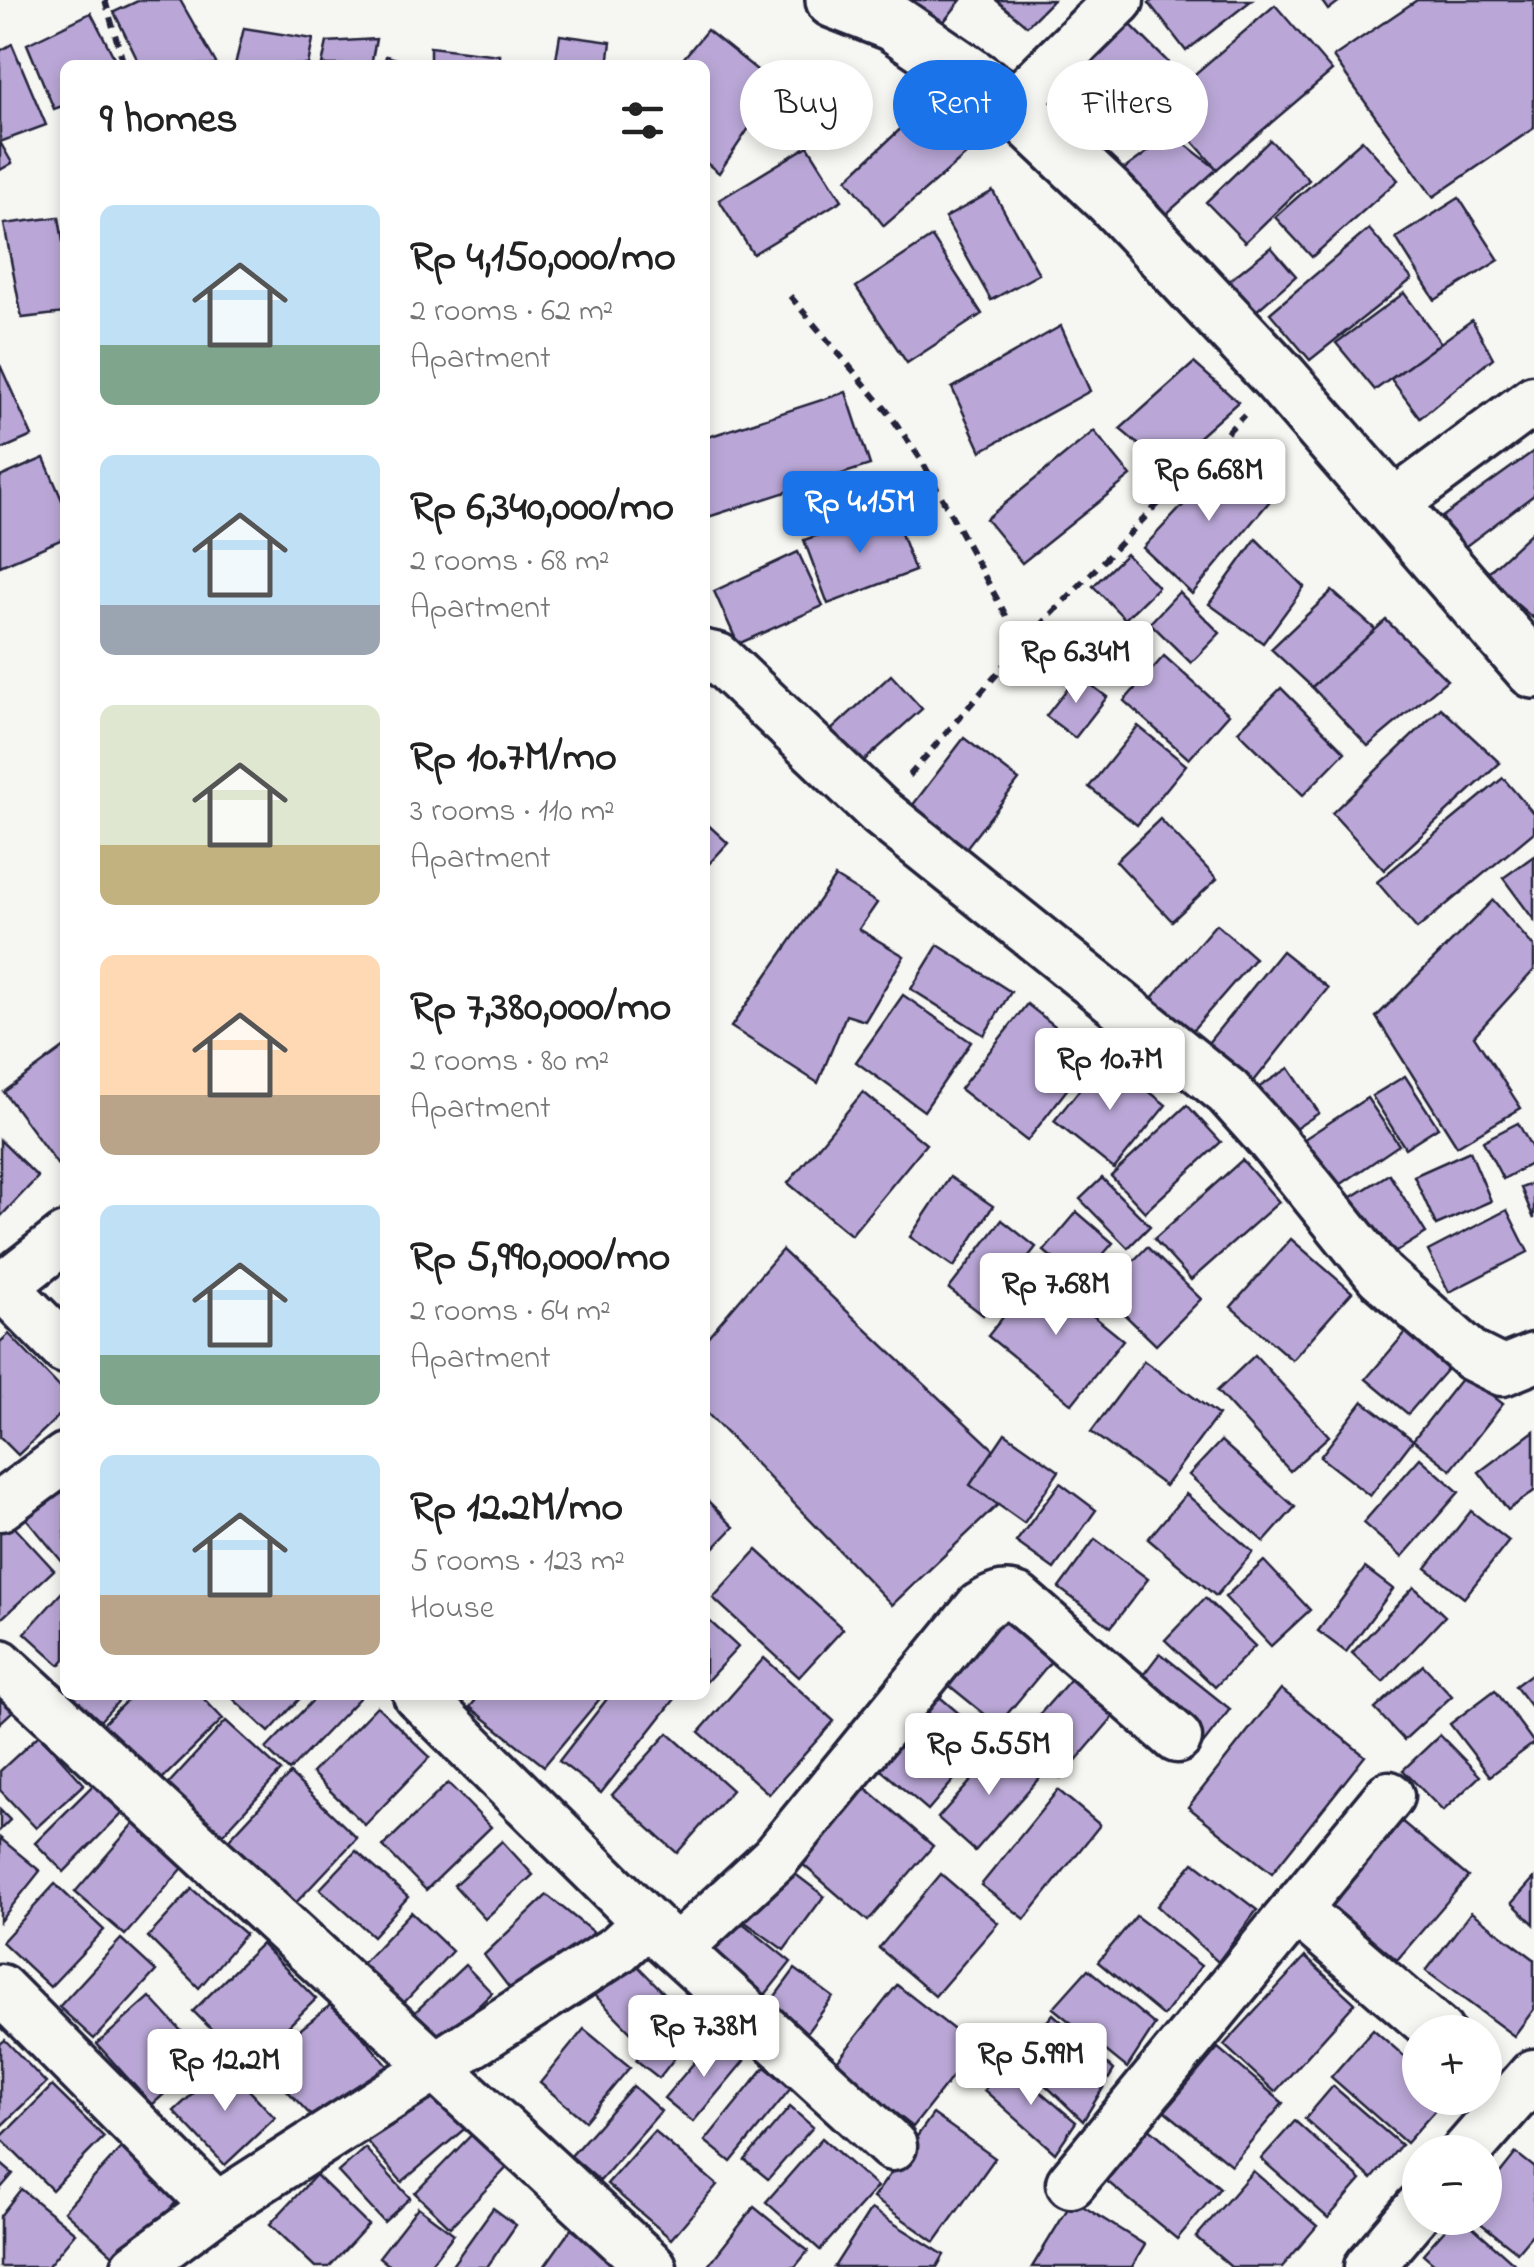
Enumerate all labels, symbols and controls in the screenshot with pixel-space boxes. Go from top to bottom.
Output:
chip: Buy [740,60,873,150]
chip: Rent [893,60,1027,150]
chip: Filters [1047,60,1208,150]
text: 9 homes [100,90,238,151]
icon: filters [615,93,670,148]
text: Rp 4,150,000/mo [410,228,676,289]
icon: home [180,245,300,365]
text: 2 rooms · 62 m² [410,289,613,336]
text: Apartment [410,336,551,383]
pin: Rp 6.68M [1106,439,1312,524]
text: Rp 6.68M [1154,448,1264,495]
pin: Rp 4.15M [757,471,963,556]
text: Rp 6,340,000/mo [410,478,674,539]
text: Rp 4.15M [805,480,915,527]
icon: home [180,495,300,615]
text: 2 rooms · 68 m² [410,539,609,586]
text: Apartment [410,586,551,633]
pin: Rp 6.34M [973,621,1179,706]
text: Rp 6.34M [1021,630,1131,677]
text: Rp 10.7M/mo [410,728,617,789]
icon: home [180,745,300,865]
text: 3 rooms · 110 m² [410,789,615,836]
text: Apartment [410,836,551,883]
text: Rp 7,380,000/mo [410,978,671,1039]
icon: home [180,995,300,1115]
pin: Rp 10.7M [1007,1028,1213,1113]
text: Rp 10.7M [1057,1037,1163,1084]
text: 2 rooms · 80 m² [410,1039,609,1086]
text: Apartment [410,1086,551,1133]
text: Rp 5,990,000/mo [410,1228,670,1289]
icon: home [180,1245,300,1365]
pin: Rp 7.68M [953,1253,1159,1338]
text: Rp 7.68M [1002,1262,1110,1309]
text: 2 rooms · 64 m² [410,1289,611,1336]
text: Apartment [410,1336,551,1383]
text: Rp 12.2M/mo [410,1478,623,1539]
icon: home [180,1495,300,1615]
text: 5 rooms · 123 m² [410,1539,625,1586]
text: House [410,1586,494,1633]
pin: Rp 5.55M [886,1713,1092,1798]
text: Rp 5.55M [927,1722,1051,1769]
pin: Rp 7.38M [601,1995,807,2080]
text: Rp 7.38M [650,2004,758,2051]
map controls [1402,2015,1502,2235]
button: + [1402,2015,1502,2115]
pin: Rp 5.99M [928,2023,1134,2108]
pin: Rp 12.2M [122,2029,328,2114]
text: Rp 5.99M [978,2032,1084,2079]
text: Rp 12.2M [169,2038,281,2085]
button: − [1402,2135,1502,2235]

